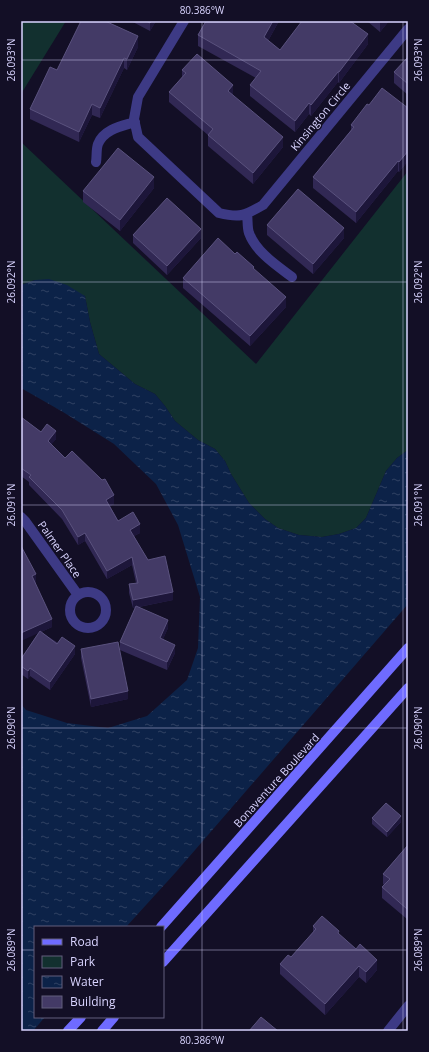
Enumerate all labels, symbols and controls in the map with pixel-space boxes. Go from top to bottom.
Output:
text: 80.386°W [180,3,225,17]
text: 26.093°N [4,38,18,82]
text: 26.093°N [411,38,425,82]
street label: Kinsington Circle [287,78,353,154]
text: 26.092°N [4,260,18,304]
text: 26.092°N [411,260,425,304]
text: 26.091°N [4,483,18,527]
text: 26.091°N [411,483,425,527]
street label: Palmer Place [35,518,85,580]
text: 26.090°N [4,706,18,750]
text: 26.090°N [411,706,425,750]
street label: Bonaventure Boulevard [230,730,322,830]
legend [34,926,164,1018]
text: 26.089°N [4,928,18,972]
text: 26.089°N [411,928,425,972]
text: Road [70,933,99,950]
text: Park [70,953,96,970]
text: Water [70,973,104,990]
text: Building [70,993,116,1010]
text: 80.386°W [180,1033,225,1047]

